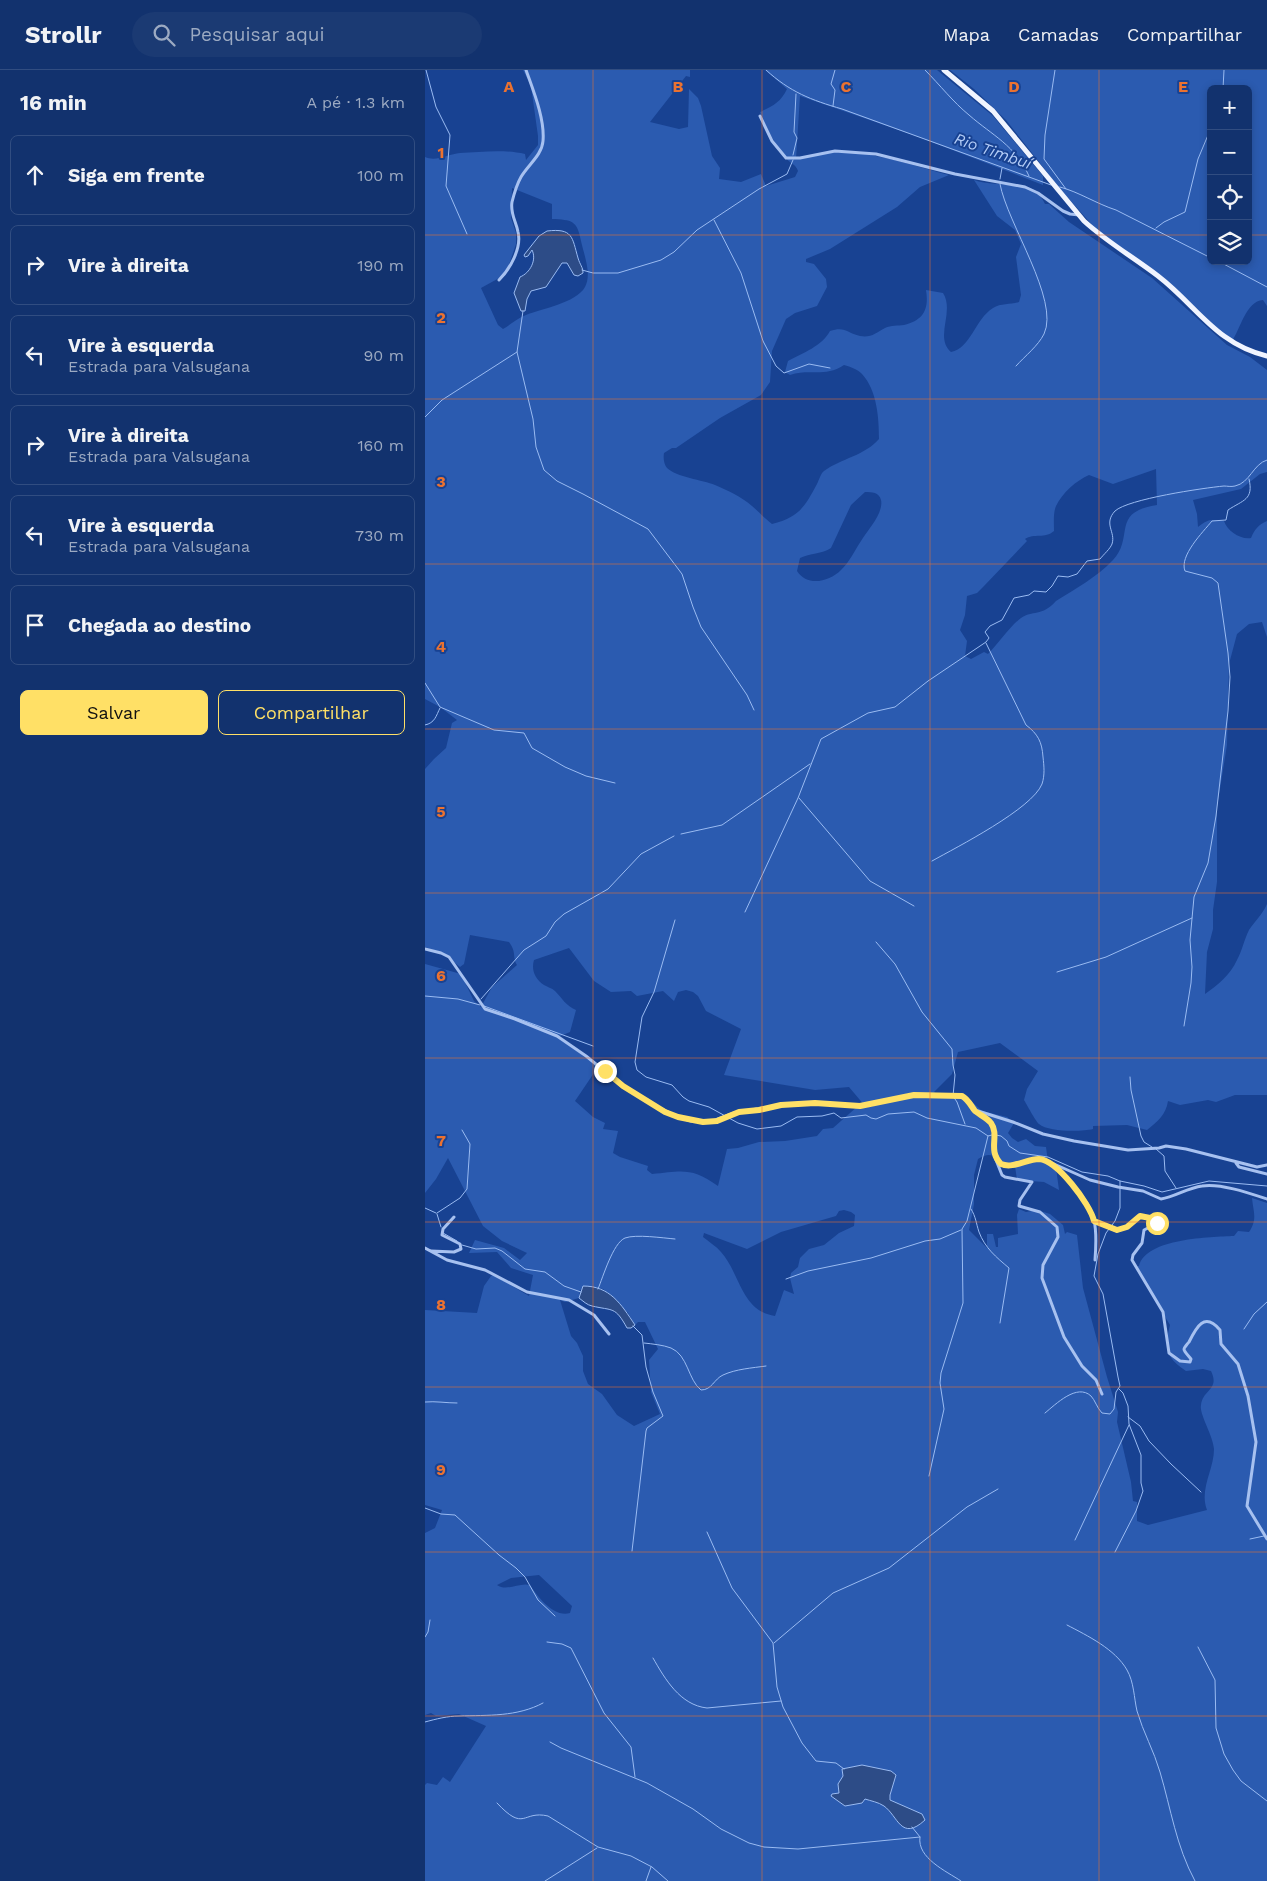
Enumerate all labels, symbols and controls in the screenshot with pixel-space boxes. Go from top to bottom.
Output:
search box [132,12,482,57]
text: Strollr [25,21,102,49]
icon: search [150,21,178,49]
text: Pesquisar aqui [190,23,325,46]
text: Mapa [943,24,990,45]
text: Camadas [1018,24,1099,45]
text: Compartilhar [1127,24,1242,45]
text: A [504,77,515,96]
text: B [673,77,684,96]
text: C [841,77,852,96]
text: D [1008,77,1020,96]
text: E [1178,77,1188,96]
map controls [1207,85,1252,265]
button: + [1207,85,1252,130]
text: 16 min [20,90,87,115]
text: A pé · 1.3 km [307,93,405,112]
water label: Rio Timbuí [952,129,1036,174]
button: − [1207,130,1252,175]
text: 1 [438,143,444,162]
icon: ahead [21,161,49,189]
text: Siga em frente [68,164,205,187]
text: 100 m [357,166,404,185]
button: locate [1207,175,1252,220]
button: layers [1207,220,1252,265]
icon: right [21,251,49,279]
text: Vire à direita [68,254,189,277]
text: 190 m [357,256,404,275]
text: 2 [436,308,446,327]
text: Vire à esquerda [68,334,214,357]
icon: left [21,341,49,369]
text: 90 m [363,346,404,365]
text: Estrada para Valsugana [68,357,250,376]
text: Vire à direita [68,424,189,447]
icon: right [21,431,49,459]
text: 160 m [357,436,404,455]
text: Estrada para Valsugana [68,447,250,466]
text: 3 [436,472,446,491]
text: Vire à esquerda [68,514,214,537]
icon: left [21,521,49,549]
text: 730 m [355,526,404,545]
text: Estrada para Valsugana [68,537,250,556]
icon: arrive [21,611,49,639]
text: Chegada ao destino [68,614,251,637]
text: 4 [436,637,446,656]
button: Salvar [20,690,208,735]
button: Compartilhar [218,690,405,735]
text: 5 [436,802,446,821]
text: 6 [436,966,446,985]
route end [594,1060,617,1083]
text: 7 [436,1131,446,1150]
route start [1146,1212,1169,1235]
text: 8 [436,1295,446,1314]
text: 9 [436,1460,446,1479]

